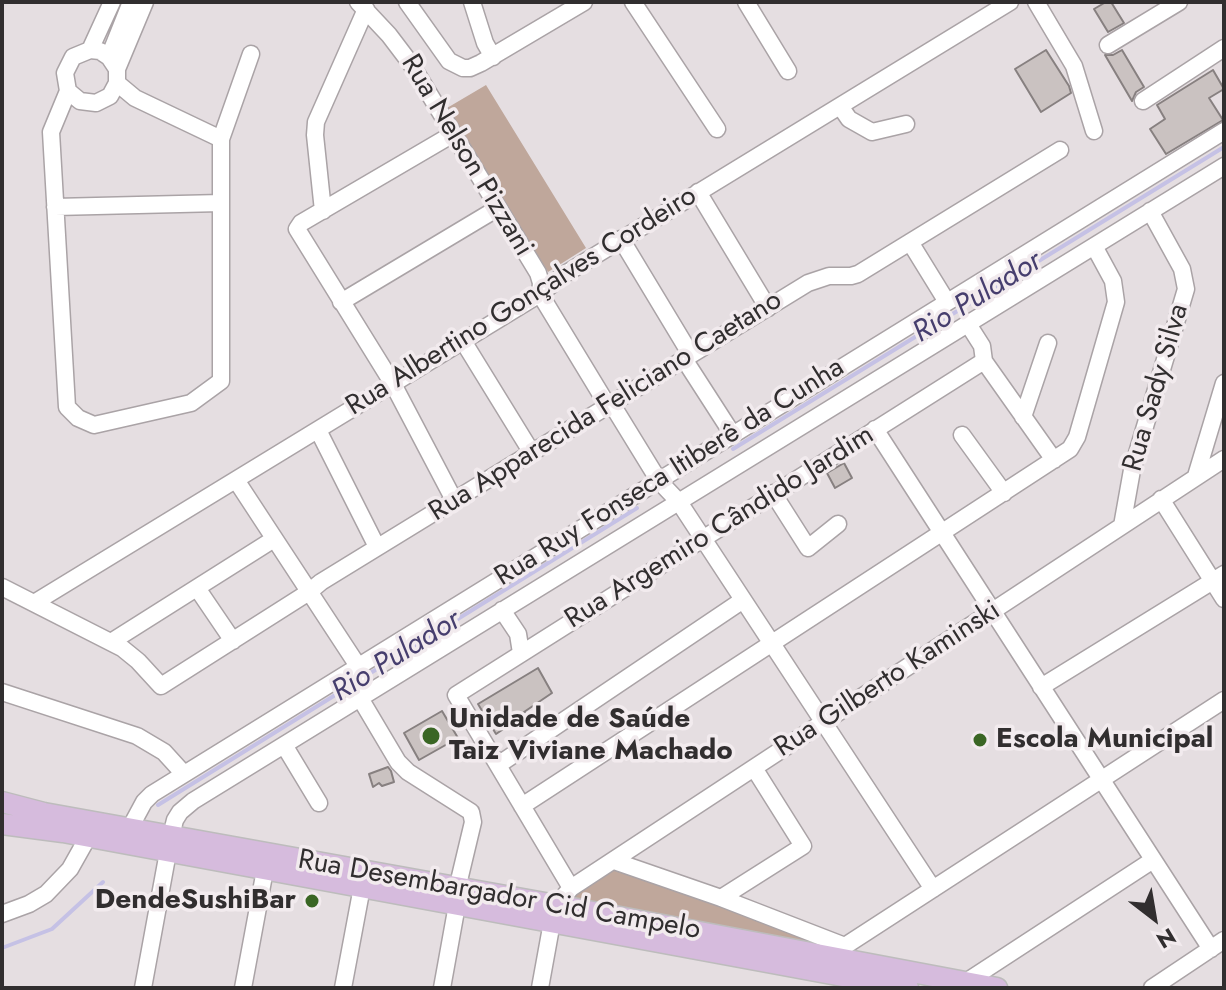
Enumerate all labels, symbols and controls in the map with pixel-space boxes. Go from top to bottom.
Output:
street label: Rua Nelson Pizzani [393,49,539,263]
street label: Rua Albertino Gonçalves Cordeiro [341,180,703,424]
water label: Rio Pulador [907,244,1049,352]
street label: Rua Apparecida Feliciano Caetano [424,284,788,530]
street label: Rua Sady Silva [1117,300,1197,476]
street label: Rua Ruy Fonseca Itiberê da Cunha [489,351,851,595]
street label: Rua Argemiro Cândido Jardim [560,419,880,637]
street label: Rua Gilberto Kaminski [769,595,1007,765]
water label: Rio Pulador [326,603,468,711]
place label: Unidade de Saúde Taiz Viviane Machado [449,703,733,769]
place label: Escola Municipal [996,723,1213,757]
marker: Unidade de Saúde Taiz Viviane Machado [420,725,442,747]
marker: Escola Municipal [971,731,989,749]
street label: Rua Desembargador Cid Campelo [295,844,703,948]
north arrow [1114,878,1194,958]
place label: DendeSushiBar [95,884,296,918]
marker: DendeSushiBar [303,892,321,910]
text: N [1151,920,1182,957]

